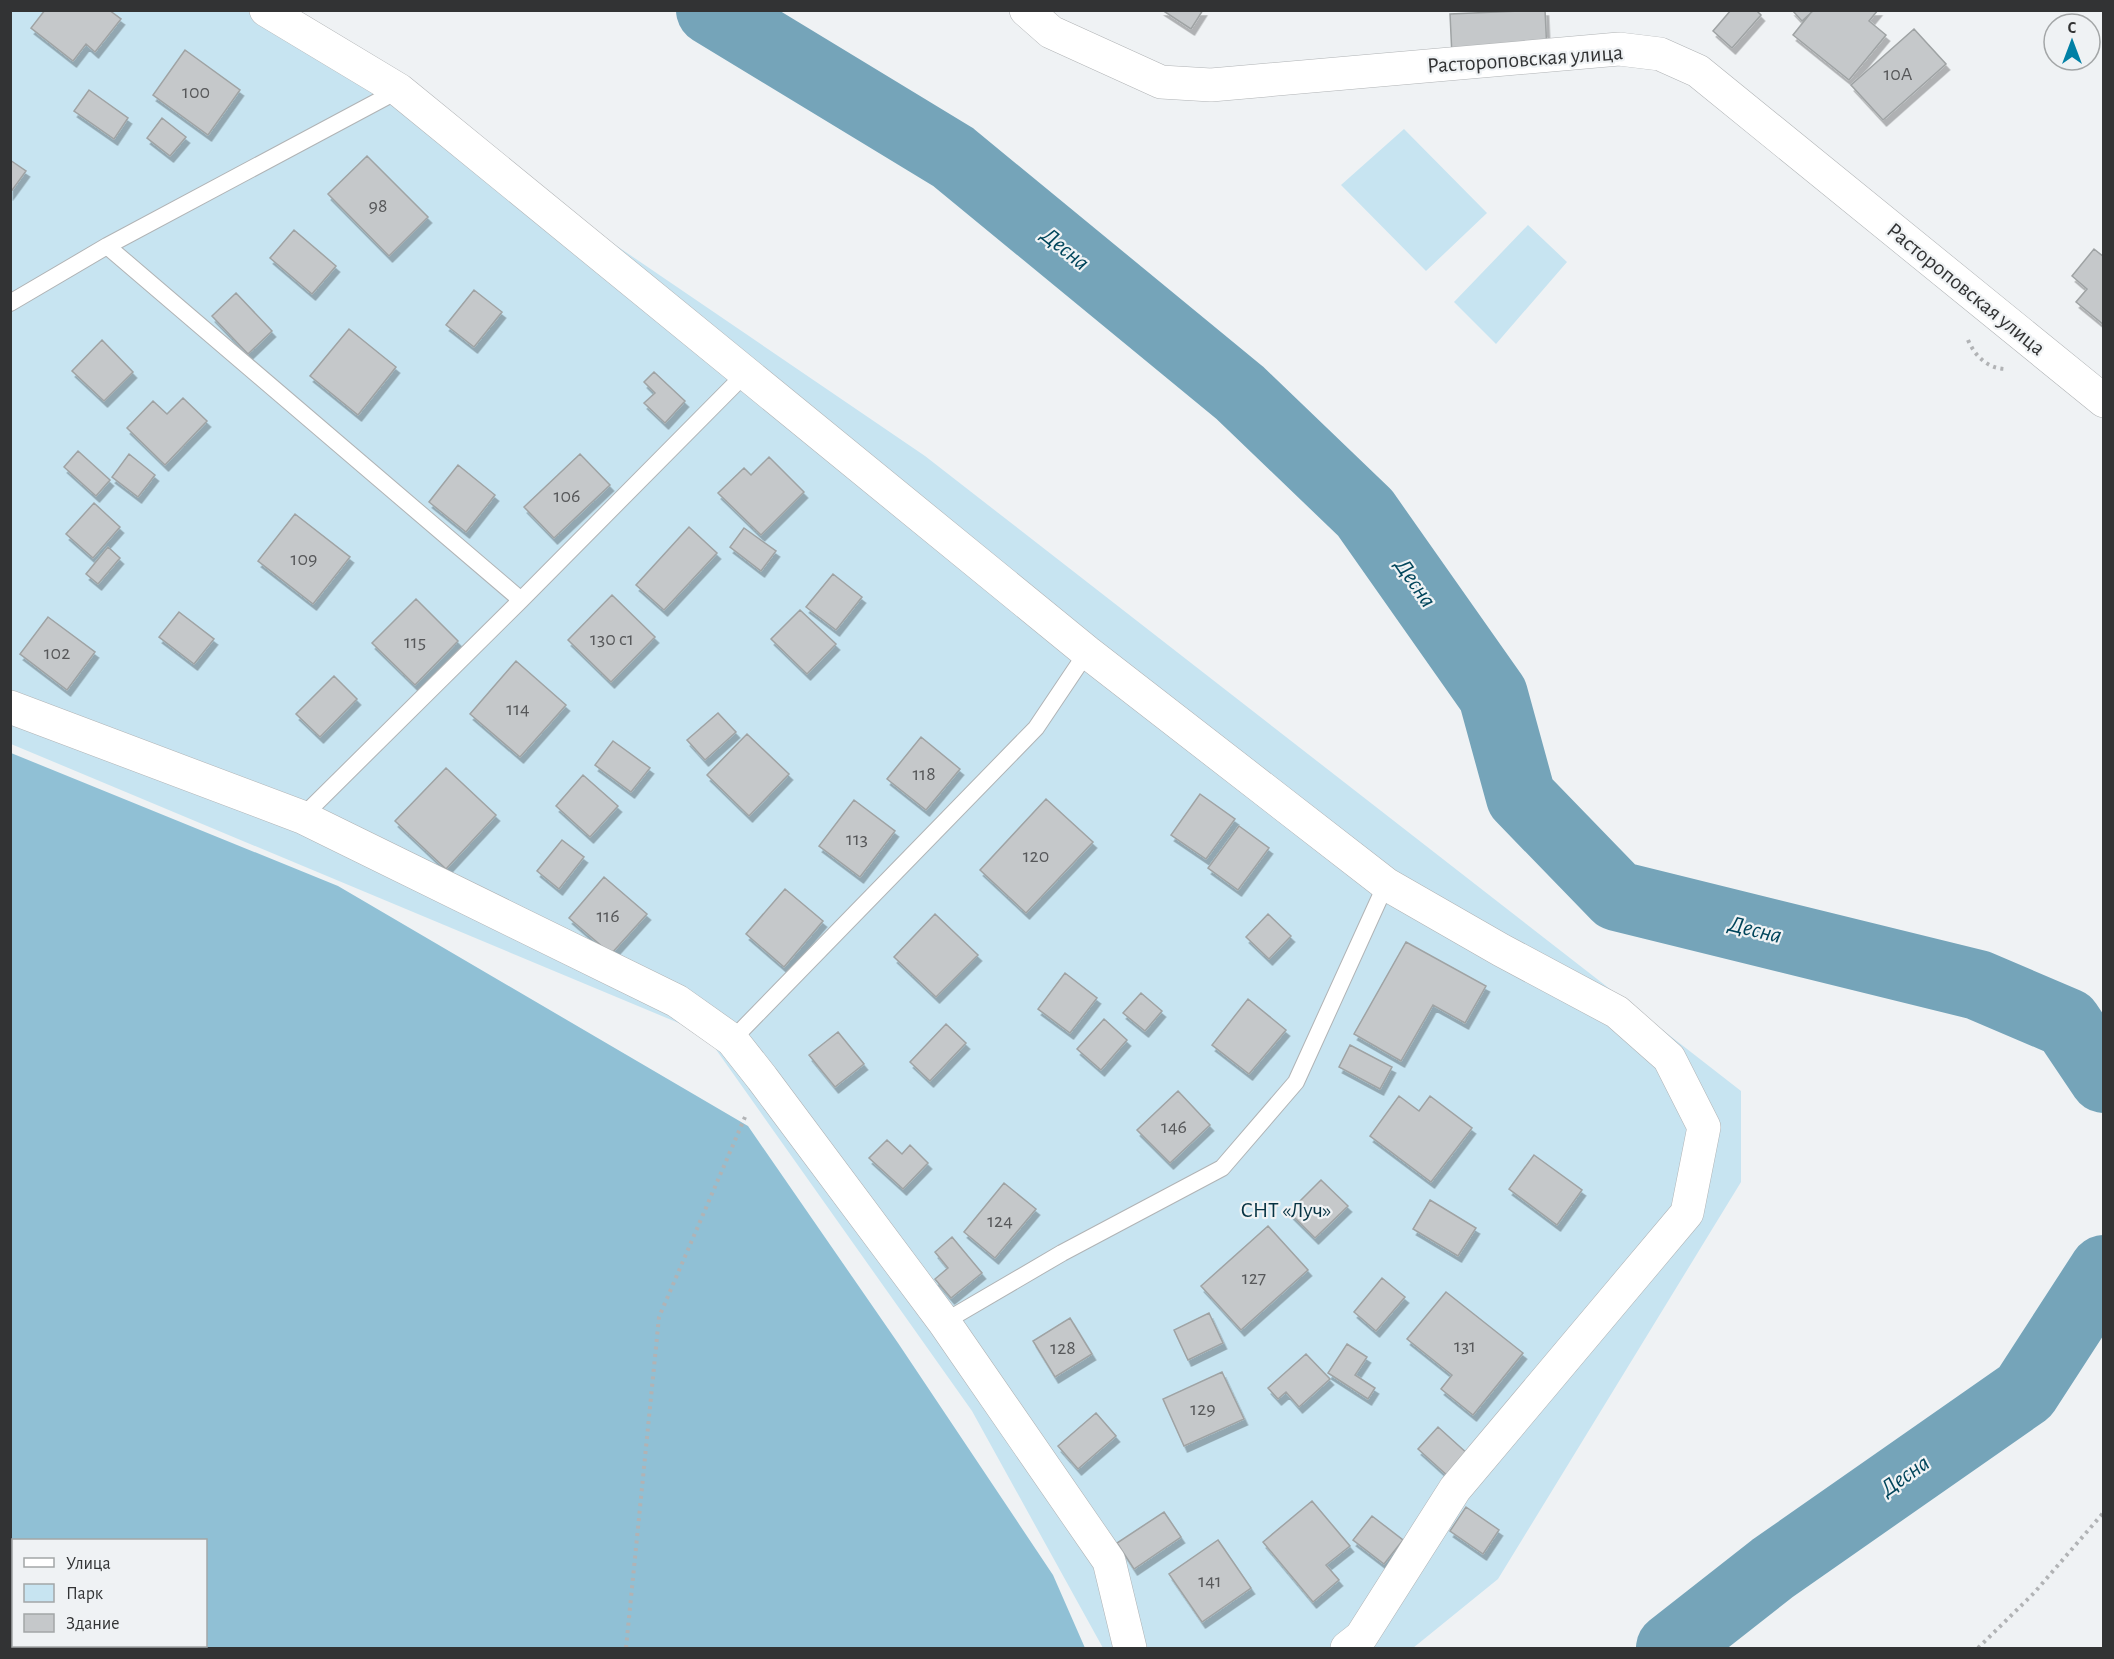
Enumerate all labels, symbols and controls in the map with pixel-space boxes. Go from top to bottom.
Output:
north arrow [2042,12,2102,72]
text: С [2068,20,2077,36]
street label: Растороповская улица [1426,41,1624,77]
house number: 10А [1883,64,1913,84]
house number: 100 [182,82,210,102]
house number: 98 [369,196,387,216]
street label: Растороповская улица [1883,219,2049,359]
water label: Десна [1036,222,1094,275]
house number: 106 [554,486,580,506]
house number: 109 [291,549,317,569]
water label: Десна [1389,553,1440,612]
house number: 130 с1 [590,629,634,649]
house number: 115 [404,632,426,652]
house number: 102 [44,643,70,663]
house number: 114 [506,699,530,719]
house number: 118 [912,764,936,784]
house number: 113 [846,829,868,849]
house number: 120 [1023,846,1049,866]
house number: 116 [596,906,620,926]
water label: Десна [1725,912,1784,948]
house number: 146 [1161,1117,1187,1137]
park label: СНТ «Луч» [1240,1199,1332,1221]
house number: 124 [987,1211,1013,1231]
house number: 127 [1242,1268,1266,1288]
house number: 131 [1454,1336,1476,1356]
house number: 128 [1050,1338,1076,1358]
house number: 129 [1190,1399,1216,1419]
water label: Десна [1875,1451,1934,1502]
legend [12,1539,207,1647]
text: Улица [66,1555,111,1573]
house number: 141 [1198,1571,1222,1591]
text: Парк [66,1585,104,1603]
text: Здание [66,1615,120,1633]

